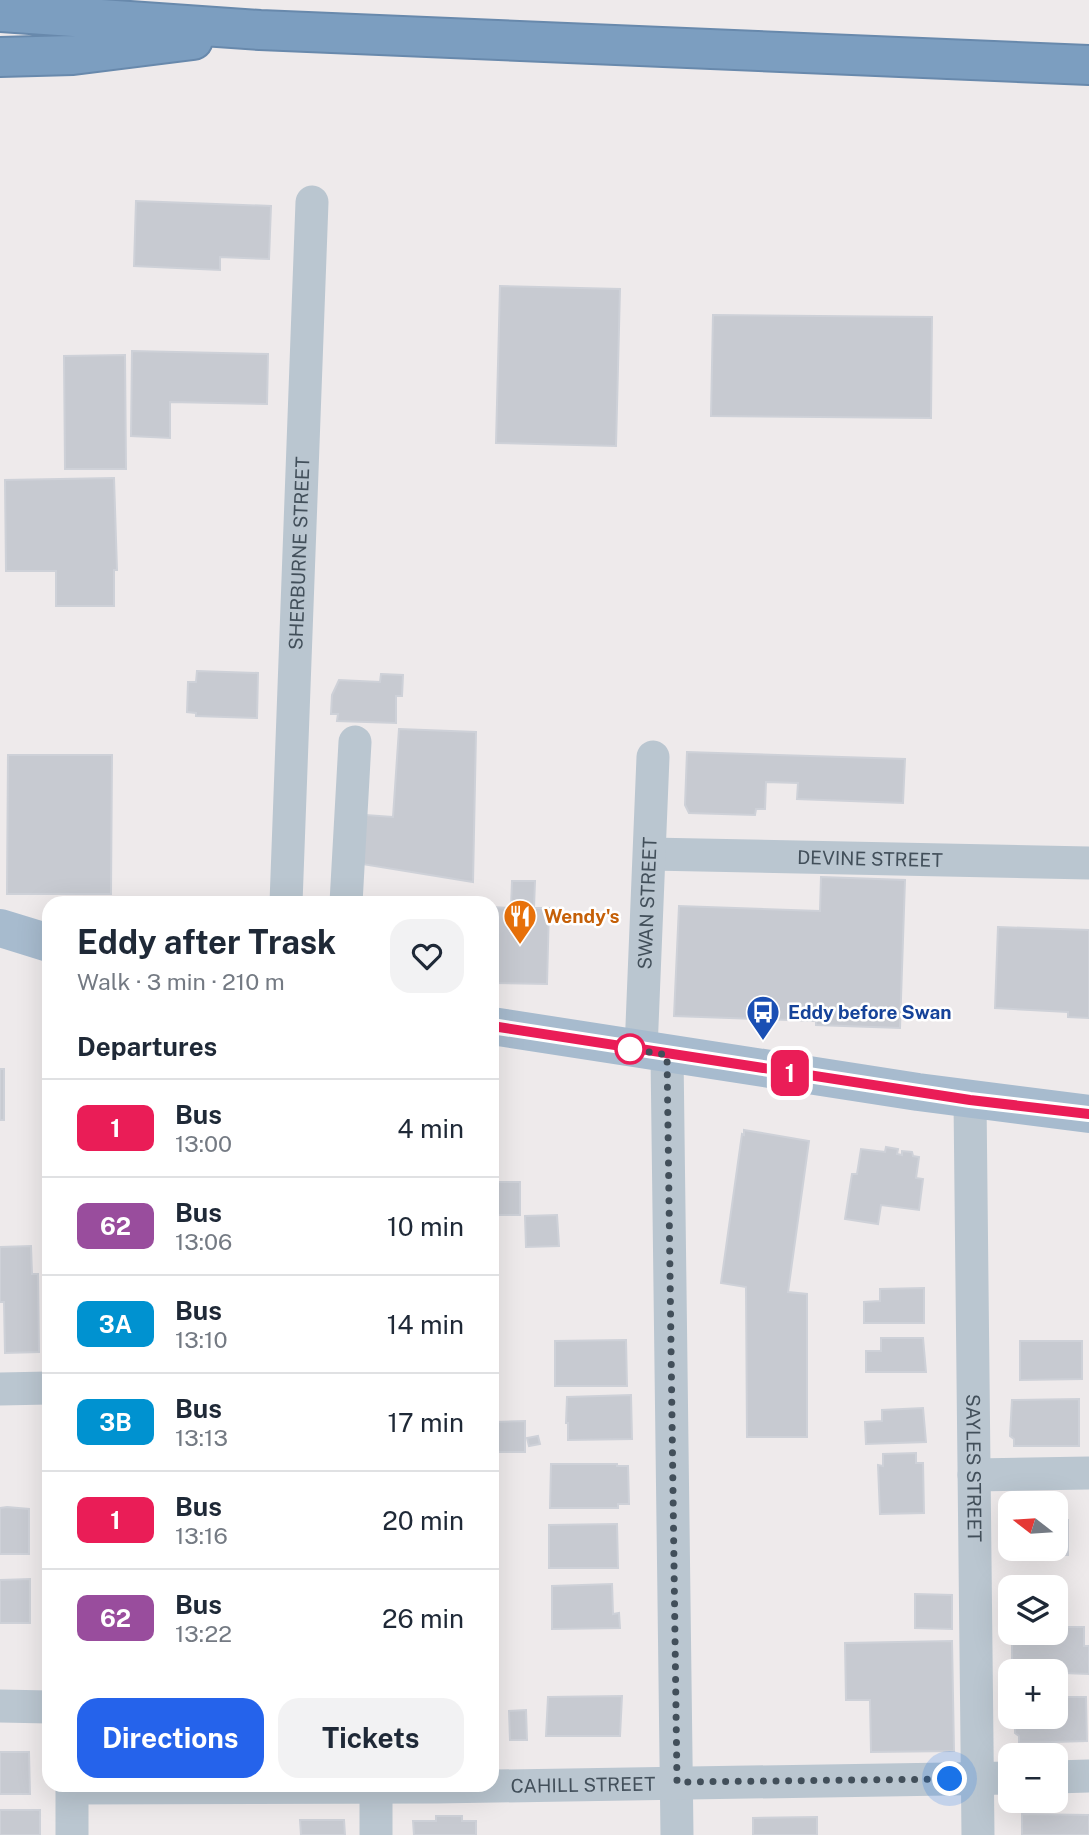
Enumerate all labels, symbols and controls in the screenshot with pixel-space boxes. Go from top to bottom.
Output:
street label: SHERBURNE STREET [284,456,314,650]
street label: SWAN STREET [633,836,661,970]
street label: DEVINE STREET [797,846,943,871]
restaurant icon: Wendy's [501,897,539,946]
place label: Wendy's [544,905,620,927]
button: heart [390,919,464,993]
text: Eddy after Trask [77,923,336,961]
text: Walk · 3 min · 210 m [77,968,285,995]
bus stop icon: Eddy before Swan [744,993,782,1042]
place label: Eddy before Swan [788,1001,951,1023]
text: Departures [77,1031,217,1062]
unlabelled marker [615,1034,645,1064]
line badge: 1 [767,1050,813,1096]
text: 1 [785,1059,795,1087]
text: Bus [175,1099,222,1130]
text: 4 min [397,1113,464,1144]
text: 1 [110,1114,121,1142]
text: 13:00 [175,1130,232,1157]
text: Bus [175,1197,222,1228]
text: 10 min [387,1211,464,1242]
text: 62 [100,1212,131,1240]
text: 13:06 [175,1228,232,1255]
text: Bus [175,1295,222,1326]
text: 14 min [387,1309,464,1340]
text: 3A [99,1310,132,1338]
text: 13:10 [175,1326,227,1353]
text: Bus [175,1393,222,1424]
street label: SAYLES STREET [962,1394,986,1542]
text: 17 min [387,1407,464,1438]
text: 3B [99,1408,132,1436]
text: 13:13 [175,1424,228,1451]
text: Bus [175,1491,222,1522]
north arrow [998,1491,1068,1561]
map controls [998,1491,1068,1813]
text: 20 min [382,1505,464,1536]
text: 1 [110,1506,121,1534]
text: 13:16 [175,1522,228,1549]
button: layers [998,1575,1068,1645]
text: Bus [175,1589,222,1620]
text: 26 min [382,1603,464,1634]
text: 62 [100,1604,131,1632]
text: 13:22 [175,1620,232,1647]
button: + [998,1659,1068,1729]
button: Directions [77,1698,264,1778]
button: Tickets [278,1698,464,1778]
button: − [998,1743,1068,1813]
your location [932,1761,967,1796]
street label: CAHILL STREET [510,1773,656,1797]

